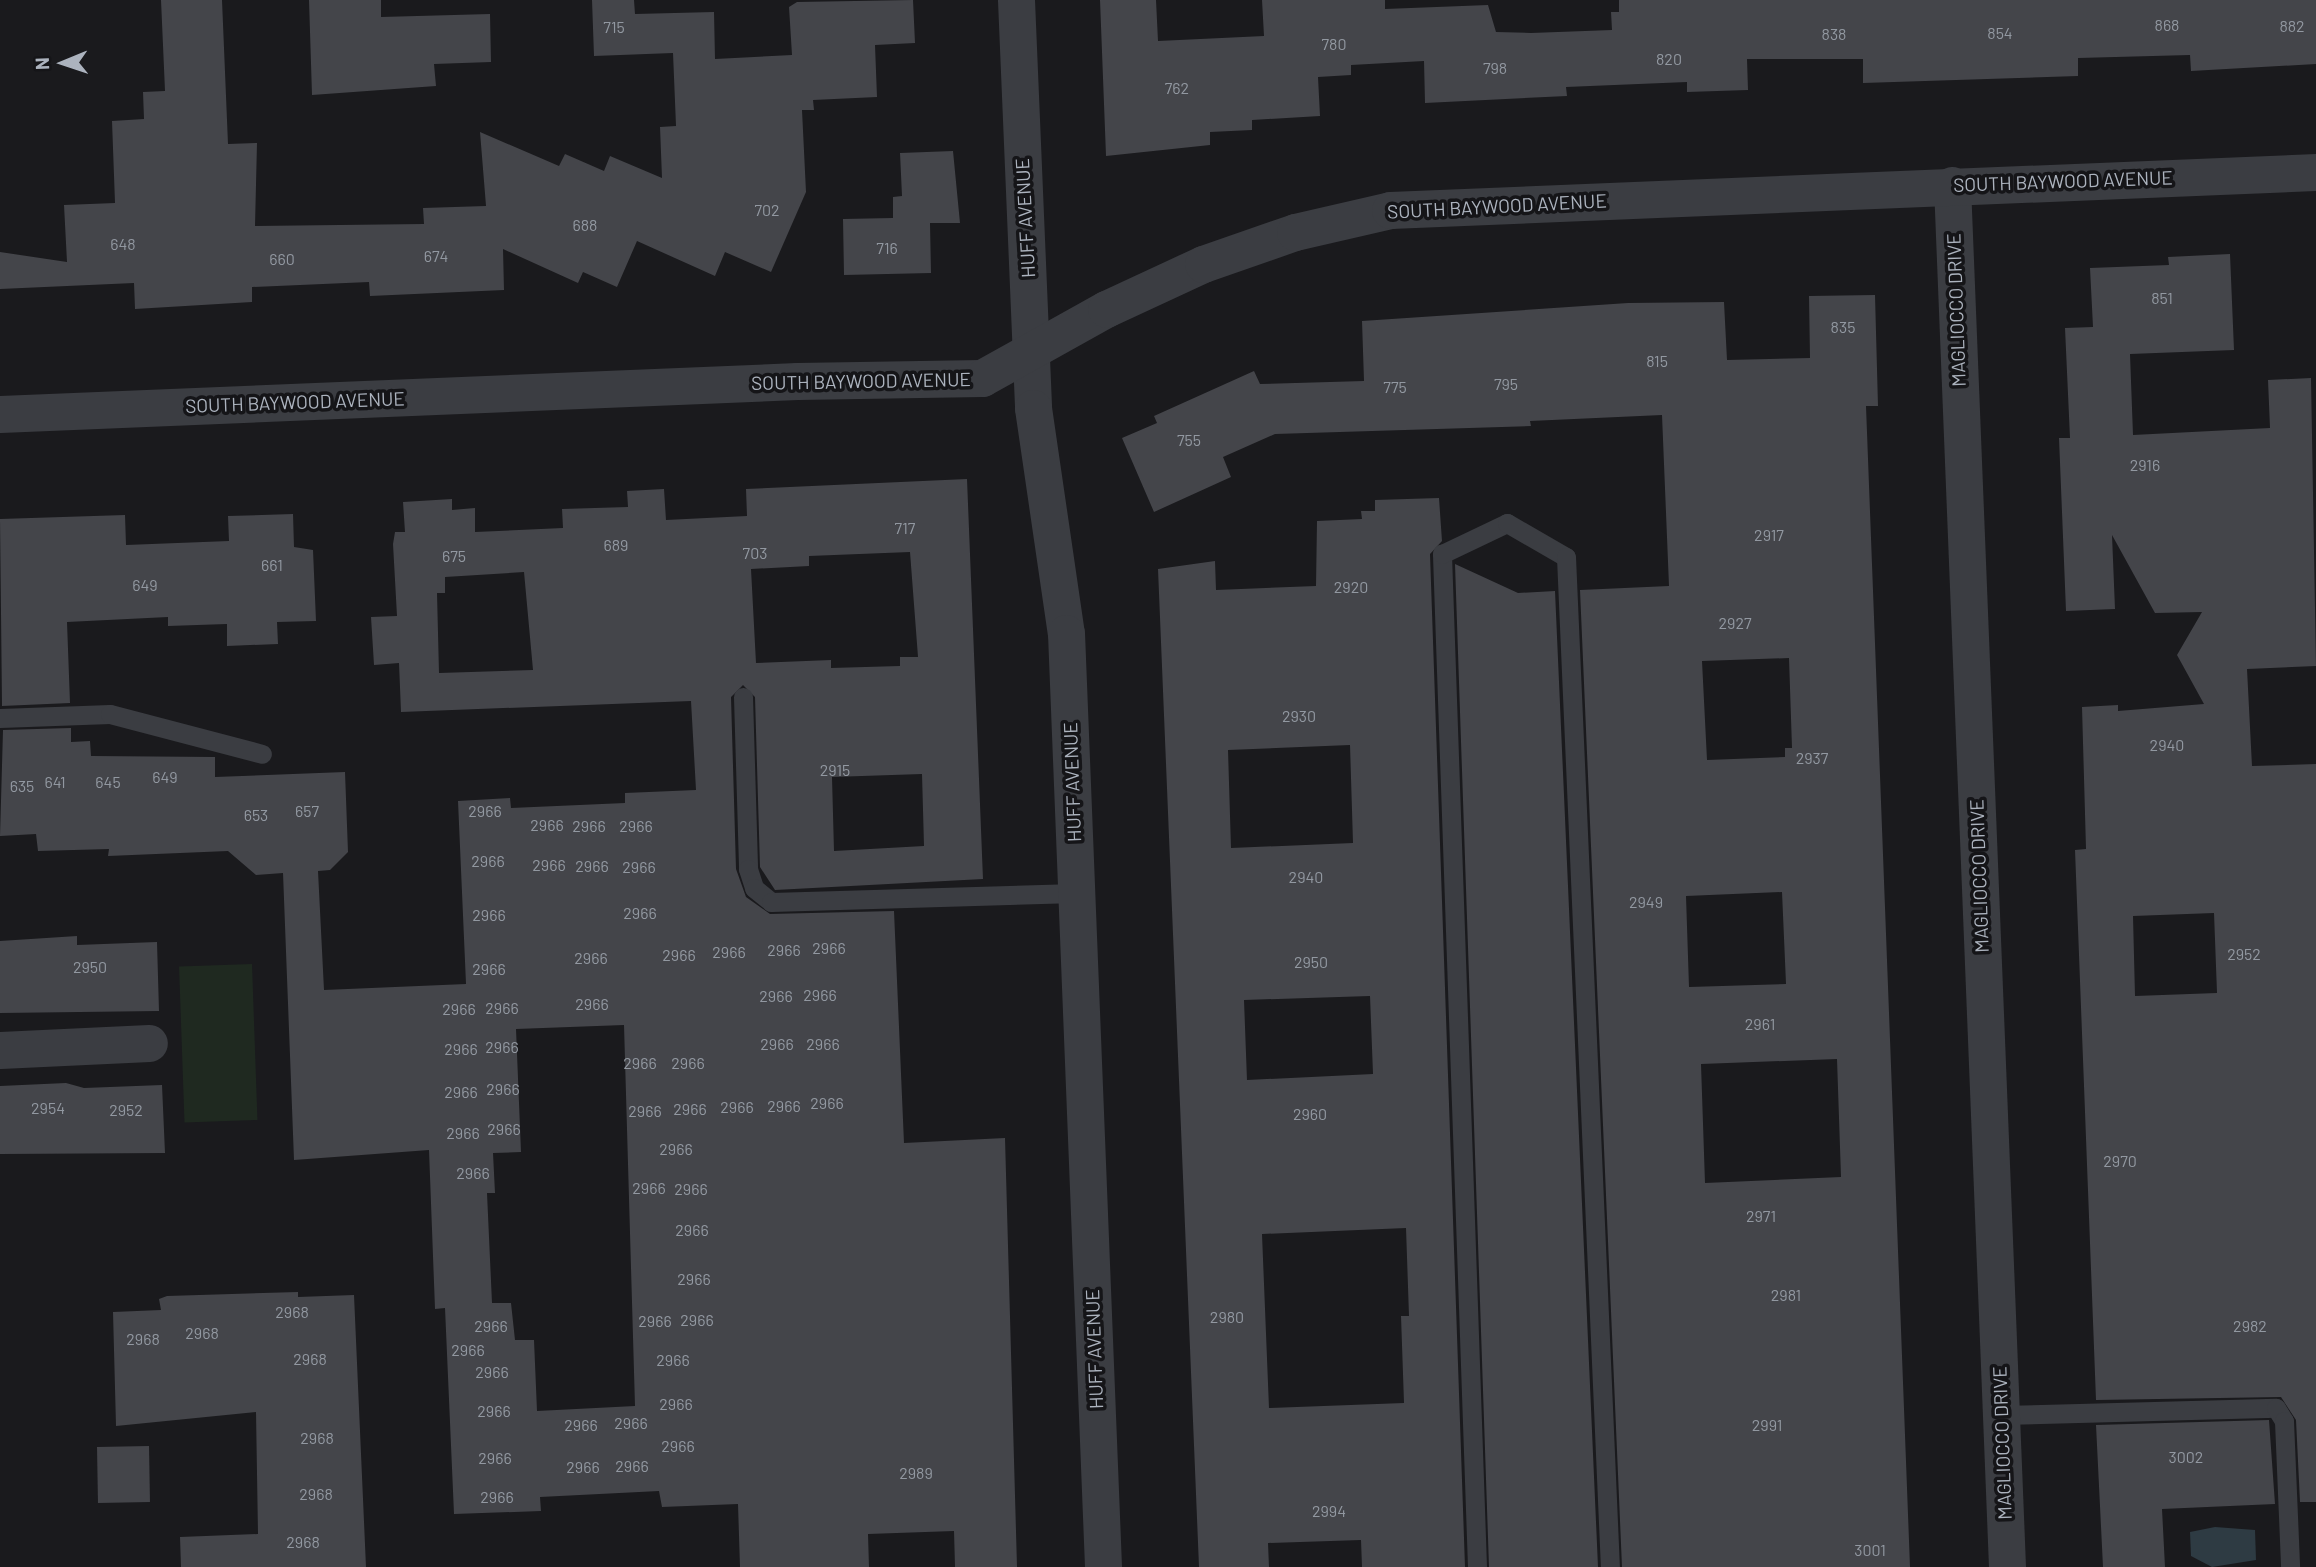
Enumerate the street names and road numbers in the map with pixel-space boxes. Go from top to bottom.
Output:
street label: HUFF AVENUE [1010,158,1040,278]
street label: SOUTH BAYWOOD AVENUE [1953,166,2173,196]
street label: SOUTH BAYWOOD AVENUE [1387,189,1607,223]
street label: MAGLIOCCO DRIVE [1942,233,1970,387]
street label: SOUTH BAYWOOD AVENUE [751,368,971,394]
street label: SOUTH BAYWOOD AVENUE [185,387,405,417]
street label: HUFF AVENUE [1059,722,1085,842]
street label: MAGLIOCCO DRIVE [1965,799,1993,953]
street label: HUFF AVENUE [1081,1289,1107,1409]
street label: MAGLIOCCO DRIVE [1988,1366,2016,1520]

